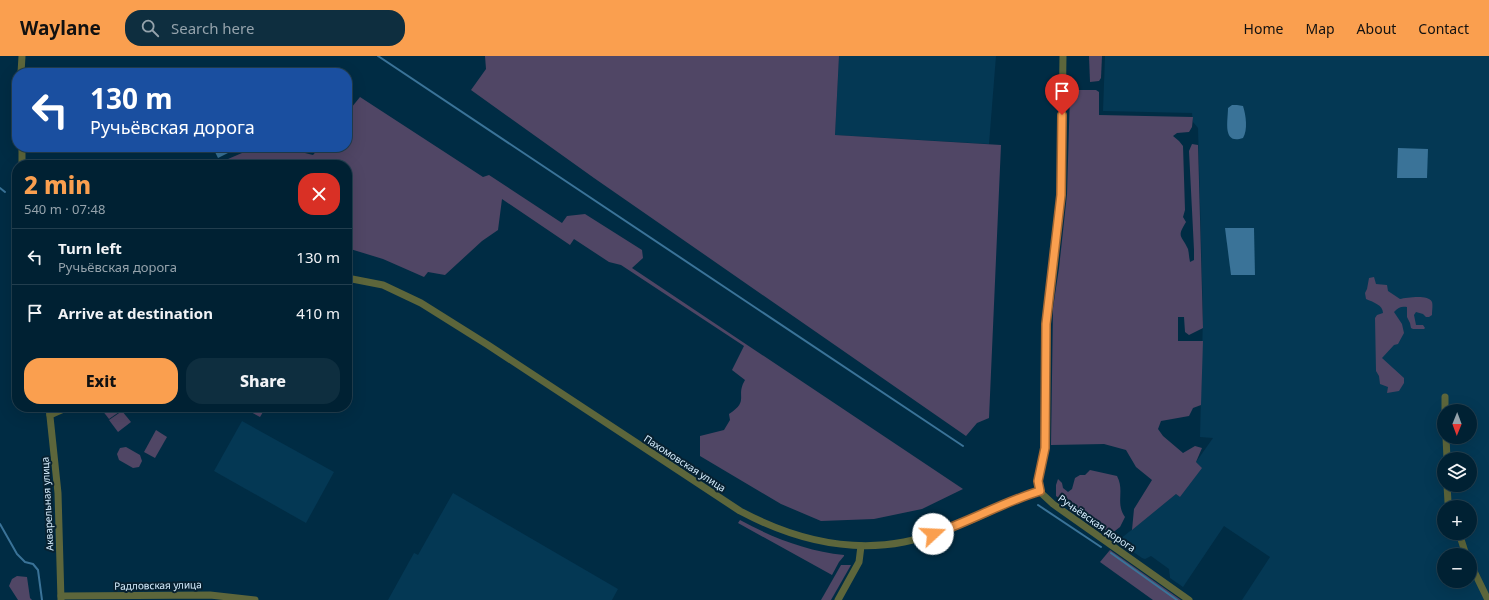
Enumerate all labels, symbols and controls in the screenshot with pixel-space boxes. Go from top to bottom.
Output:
search box [125,10,405,46]
text: Waylane [20,15,101,41]
icon: search [139,17,161,39]
text: Search here [171,18,254,38]
text: Home [1244,19,1283,38]
text: Map [1305,19,1335,38]
text: About [1357,19,1396,38]
text: Contact [1418,19,1469,38]
pin [1045,74,1079,115]
text: 130 m [90,79,173,117]
icon: arrive [1051,80,1073,102]
icon: left [24,84,76,136]
text: Ручьёвская дорога [90,115,255,139]
text: 2 min [24,168,91,201]
button: close [298,173,340,215]
text: 540 m · 07:48 [24,200,105,218]
text: Turn left [58,238,122,258]
icon: left [24,246,46,268]
text: 130 m [296,247,340,267]
text: Ручьёвская дорога [58,258,177,276]
icon: arrive [24,302,46,324]
text: Arrive at destination [58,303,213,323]
text: 410 m [296,303,340,323]
button: Exit [24,358,178,404]
button: Share [186,358,340,404]
north arrow [1437,404,1477,444]
map controls [1437,404,1477,588]
street label: Пахомовская улица [641,431,729,495]
button: layers [1437,452,1477,492]
street label: Акварельная улица [38,457,56,551]
street label: Ручьёвская дорога [1055,491,1139,555]
button: + [1437,500,1477,540]
position arrow [912,513,954,555]
button: − [1437,548,1477,588]
street label: Радловская улица [114,577,202,593]

